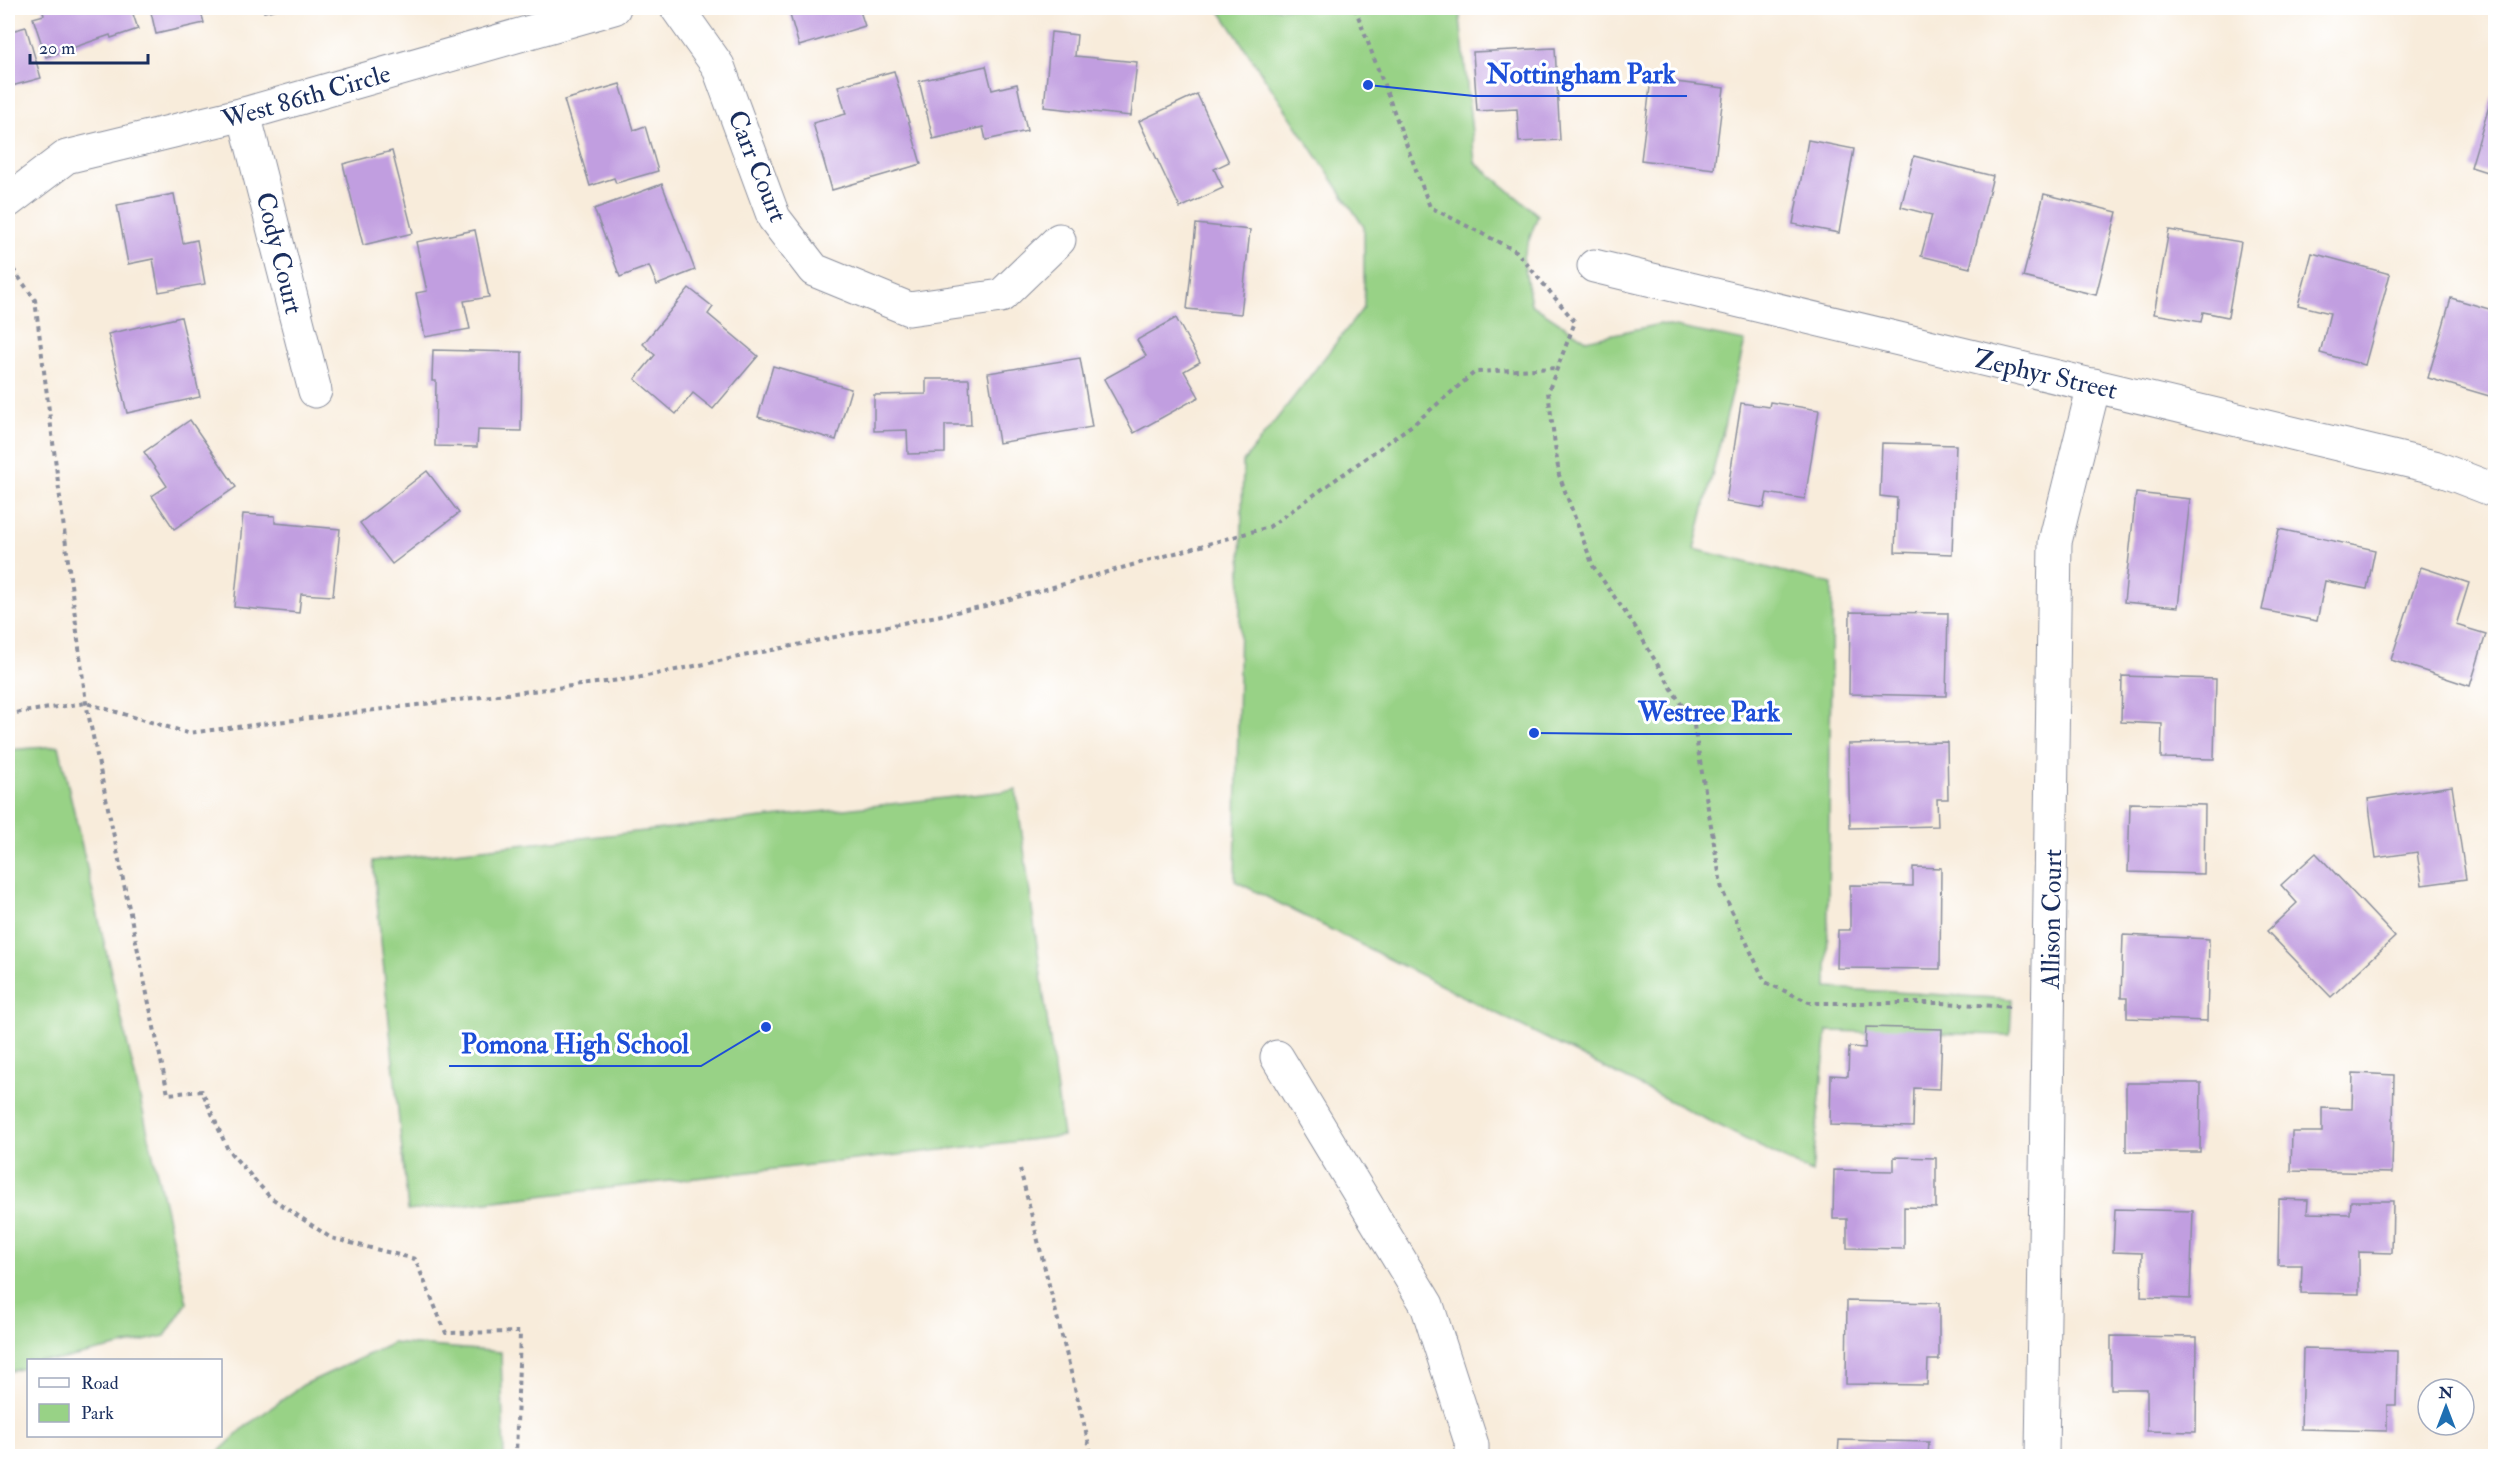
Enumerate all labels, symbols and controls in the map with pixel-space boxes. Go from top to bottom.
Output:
scale bar [30,27,148,65]
text: 20 m [39,37,75,60]
callout: Nottingham Park [1474,51,1687,96]
street label: West 86th Circle [217,58,394,137]
text: Nottingham Park [1485,58,1677,92]
street label: Carr Court [720,106,794,227]
street label: Cody Court [248,189,310,317]
street label: Zephyr Street [1971,343,2120,408]
callout: Westree Park [1626,689,1792,734]
text: Westree Park [1637,696,1781,729]
street label: Allison Court [2035,849,2069,990]
callout: Pomona High School [449,1021,701,1066]
text: Pomona High School [461,1028,690,1062]
legend [27,1359,222,1437]
text: Road [81,1372,119,1395]
north arrow [2416,1377,2476,1437]
text: N [2438,1383,2454,1403]
text: Park [81,1402,114,1425]

